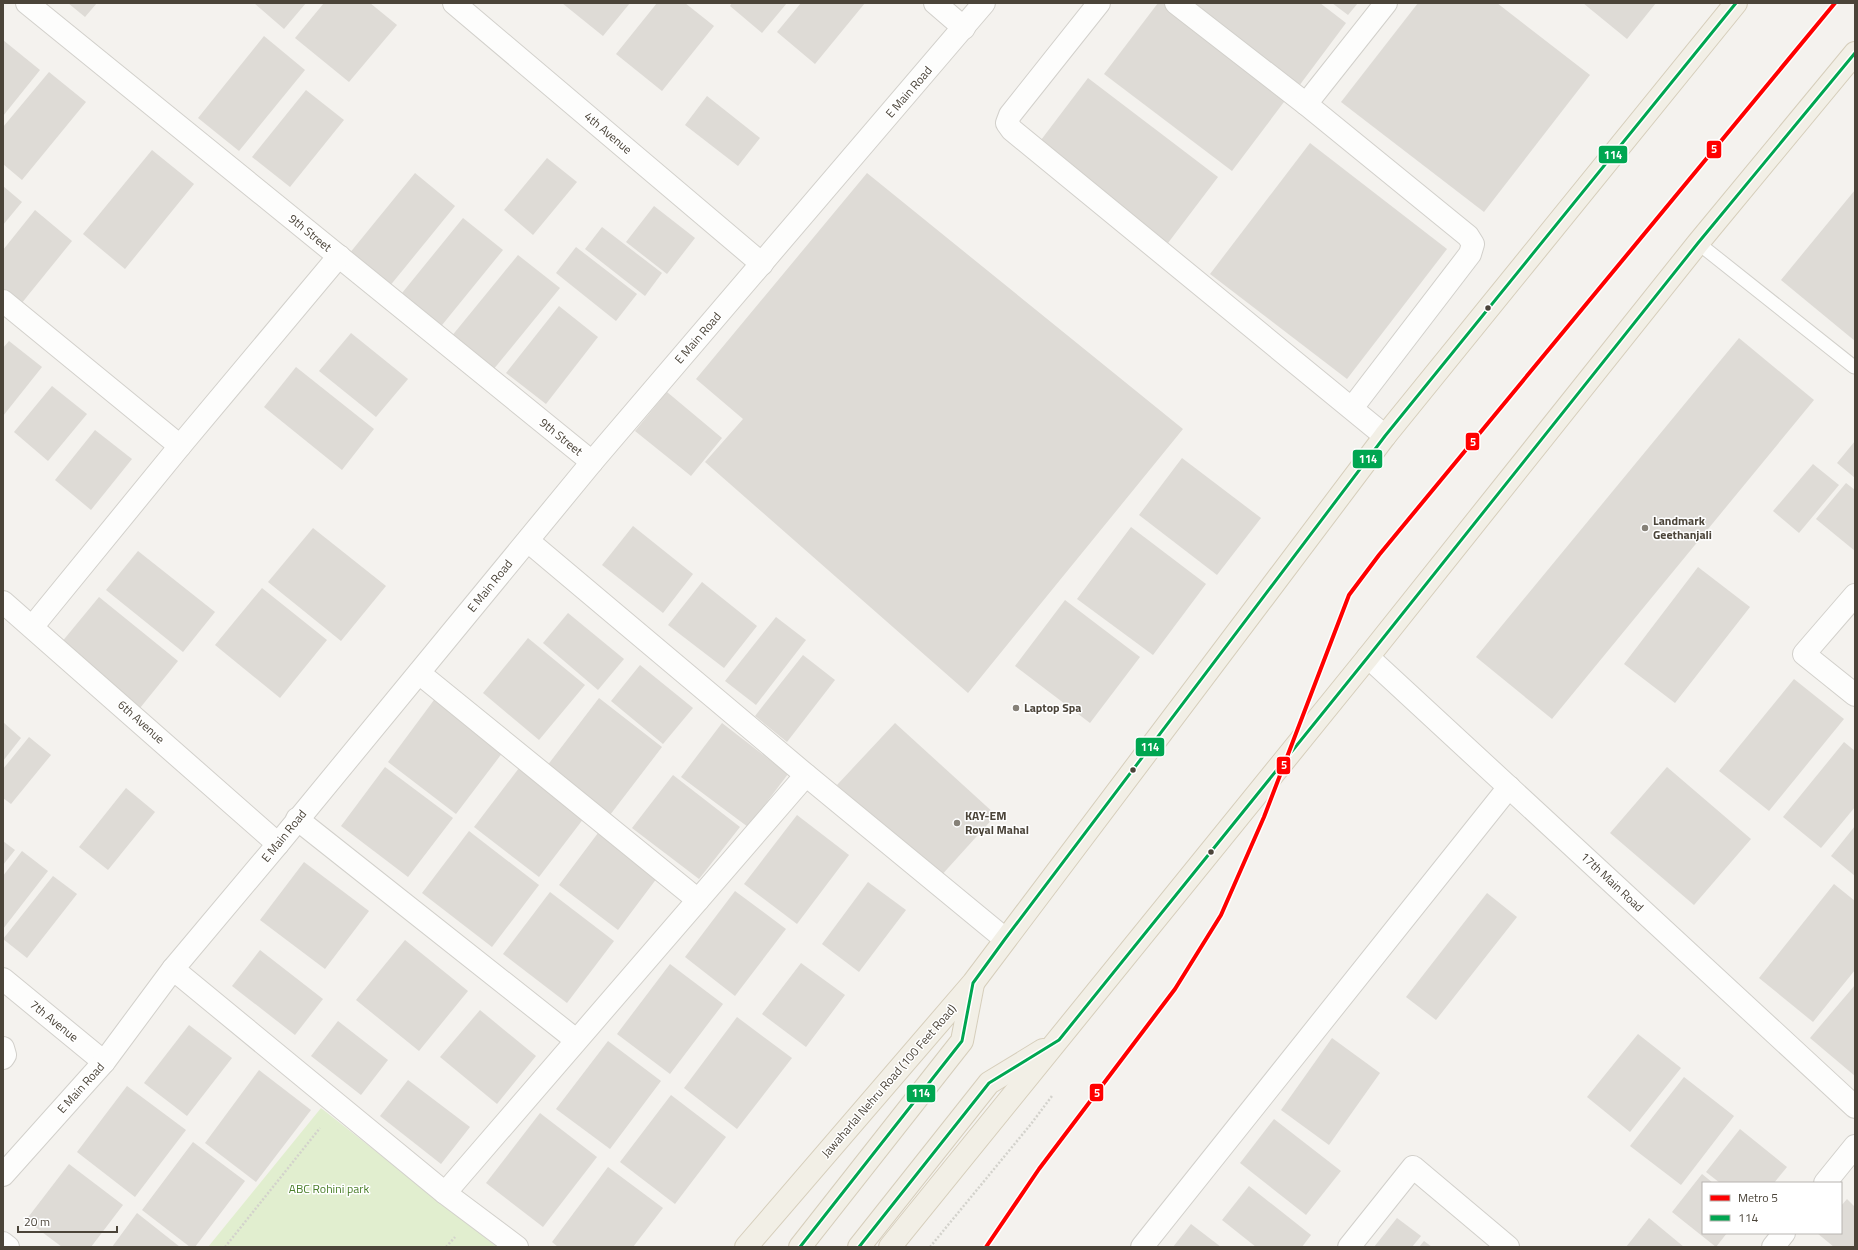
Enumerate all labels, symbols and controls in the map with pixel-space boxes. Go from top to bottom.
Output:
street label: E Main Road [881,62,936,122]
street label: 4th Avenue [580,107,636,158]
line badge: 5 [1706,140,1722,159]
text: 5 [1711,141,1717,157]
line badge: 114 [1598,145,1628,164]
text: 114 [1604,147,1622,163]
street label: 9th Street [285,209,337,257]
unlabelled marker [1483,303,1493,313]
street label: E Main Road [670,308,725,368]
street label: 9th Street [536,413,588,461]
line badge: 5 [1465,432,1480,451]
text: 5 [1470,434,1476,450]
line badge: 114 [1352,449,1383,469]
text: 114 [1359,451,1377,467]
place label: Landmark Geethanjali [1653,511,1712,544]
marker: Landmark Geethanjali [1640,523,1650,533]
street label: E Main Road [462,555,517,616]
street label: 6th Avenue [114,695,169,748]
place label: Laptop Spa [1024,698,1081,717]
marker: Laptop Spa [1011,703,1021,713]
line badge: 114 [1135,737,1165,757]
text: 114 [1141,739,1159,755]
line badge: 5 [1276,756,1291,775]
text: 5 [1281,757,1287,773]
unlabelled marker [1128,765,1138,775]
street label: E Main Road [256,805,311,866]
place label: KAY-EM Royal Mahal [965,806,1029,839]
marker: KAY-EM Royal Mahal [952,818,962,828]
unlabelled marker [1206,847,1216,857]
street label: 17th Main Road [1576,847,1648,916]
street label: 7th Avenue [26,995,83,1046]
street label: Jawaharlal Nehru Road (100 Feet Road) [817,1000,961,1162]
street label: E Main Road [52,1058,109,1117]
line badge: 5 [1089,1083,1104,1102]
line badge: 114 [906,1084,936,1103]
text: 114 [912,1085,930,1101]
text: 5 [1094,1085,1100,1101]
park label: ABC Rohini park [289,1179,369,1198]
legend [1702,1182,1842,1234]
text: Metro 5 [1738,1188,1778,1207]
scale bar [18,1208,117,1234]
text: 114 [1738,1208,1758,1227]
text: 20 m [24,1212,50,1231]

